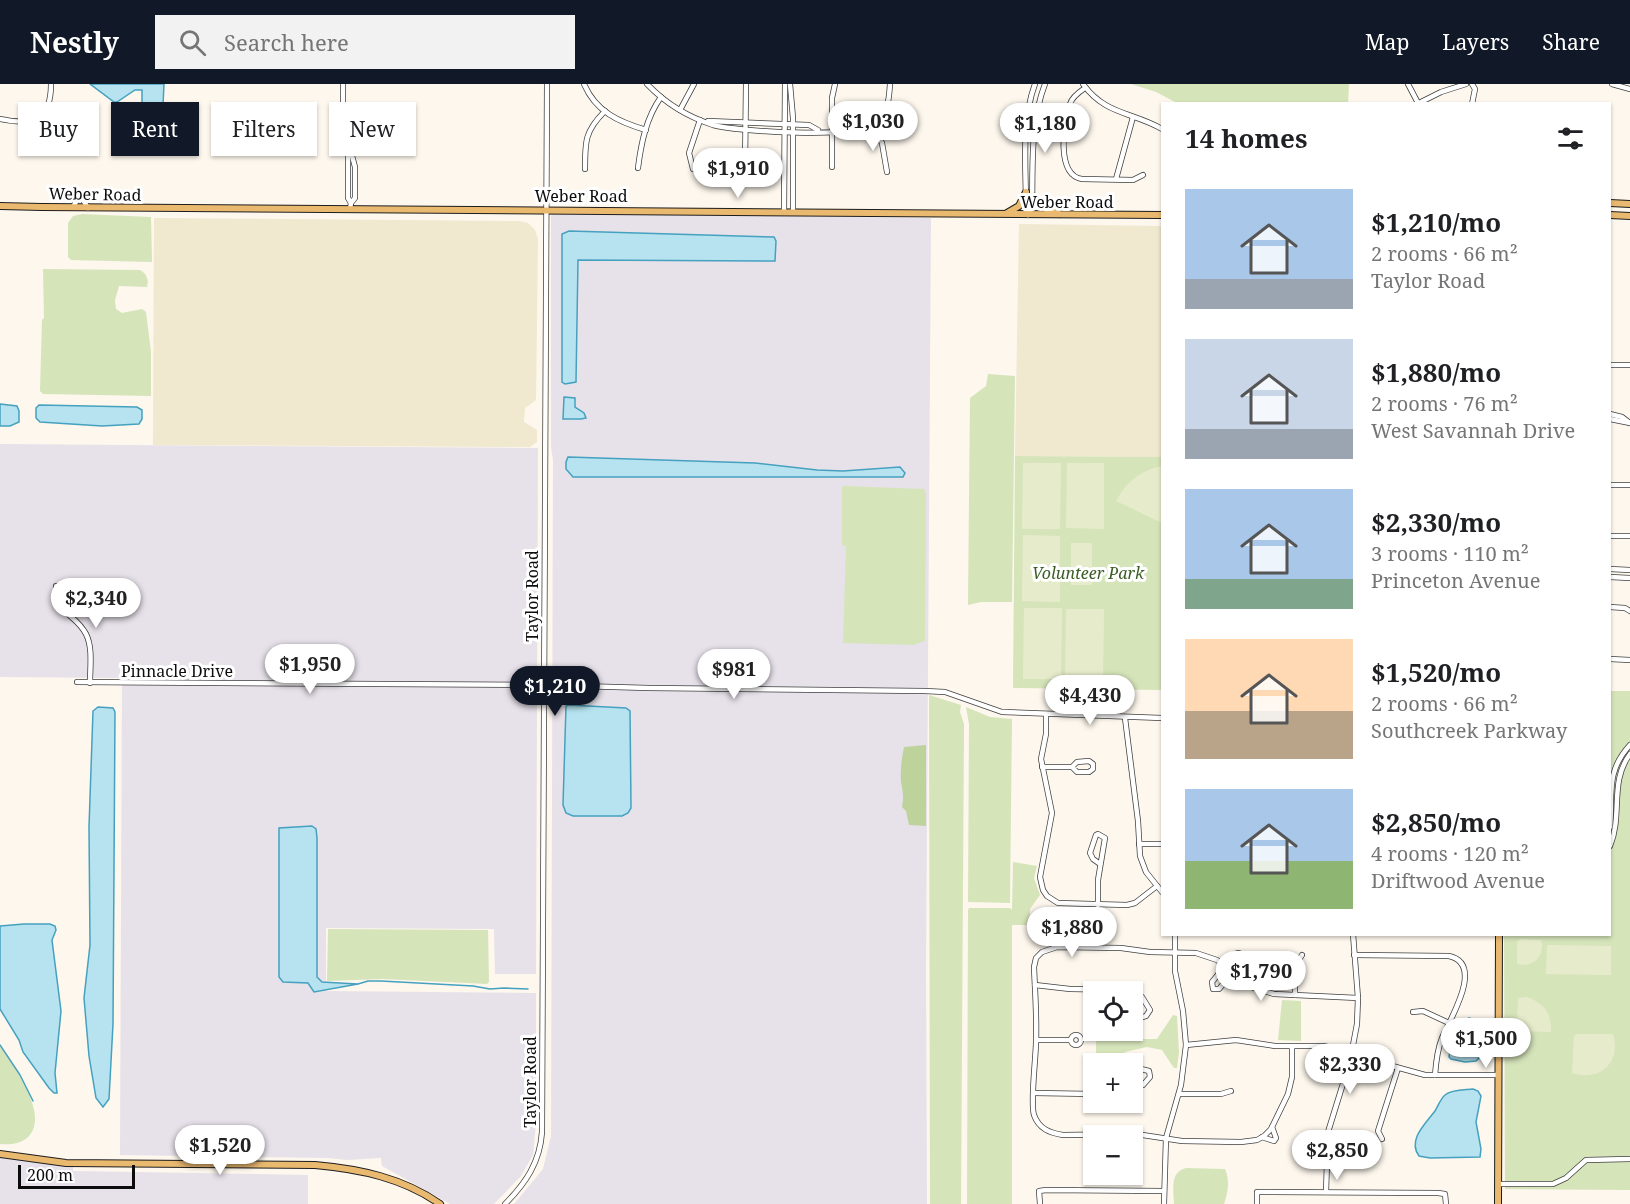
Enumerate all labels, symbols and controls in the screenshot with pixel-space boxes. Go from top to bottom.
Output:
search box [155,15,575,69]
text: Nestly [30,23,119,61]
icon: search [176,26,209,59]
text: Search here [224,27,349,57]
text: Map [1365,28,1409,56]
text: Layers [1442,28,1509,56]
text: Share [1542,28,1600,56]
pin: $1,030 [824,101,922,152]
chip: Buy [18,102,99,156]
chip: Rent [111,102,199,156]
chip: Filters [211,102,317,156]
chip: New [329,102,416,156]
pin: $1,180 [996,103,1094,154]
text: $1,030 [842,107,904,134]
text: $1,180 [1014,109,1076,136]
text: 14 homes [1185,120,1307,156]
icon: filters [1554,122,1587,155]
pin: $1,910 [689,148,787,199]
text: $1,910 [707,154,769,181]
street label: Weber Road [48,182,142,206]
street label: Weber Road [535,185,628,207]
street label: Weber Road [1021,191,1114,213]
text: $1,210/mo [1371,204,1501,240]
icon: home [1233,213,1305,285]
text: 2 rooms · 66 m² [1371,240,1518,267]
text: Taylor Road [1371,267,1485,294]
text: $1,880/mo [1371,354,1501,390]
icon: home [1233,363,1305,435]
text: 2 rooms · 76 m² [1371,390,1518,417]
text: West Savannah Drive [1371,417,1575,444]
text: $2,330/mo [1371,504,1501,540]
icon: home [1233,513,1305,585]
text: 3 rooms · 110 m² [1371,540,1529,567]
street label: Taylor Road [521,550,543,642]
park label: Volunteer Park [1032,562,1145,584]
text: Princeton Avenue [1371,567,1541,594]
pin: $2,340 [47,578,145,629]
text: $2,340 [65,584,127,611]
pin: $1,950 [261,644,359,695]
pin: $981 [698,649,770,700]
text: $1,950 [279,650,341,677]
text: $1,520/mo [1371,654,1501,690]
text: $981 [711,655,757,682]
street label: Pinnacle Drive [121,660,233,682]
icon: home [1233,663,1305,735]
pin: $1,210 [506,666,604,717]
text: $1,210 [524,672,586,699]
pin: $4,430 [1041,675,1139,726]
text: $4,430 [1059,681,1121,708]
text: 2 rooms · 66 m² [1371,690,1518,717]
text: Southcreek Parkway [1371,717,1567,744]
text: $2,850/mo [1371,804,1501,840]
icon: home [1233,813,1305,885]
text: 4 rooms · 120 m² [1371,840,1529,867]
text: Driftwood Avenue [1371,867,1545,894]
pin: $1,880 [1023,907,1121,958]
text: $1,880 [1041,913,1103,940]
pin: $1,790 [1212,951,1310,1002]
text: $1,790 [1230,957,1292,984]
map controls [1083,981,1143,1185]
button: locate [1083,981,1143,1041]
pin: $1,500 [1437,1018,1535,1069]
text: $1,500 [1455,1024,1517,1051]
street label: Taylor Road [519,1036,541,1128]
pin: $2,330 [1301,1044,1399,1095]
text: $2,330 [1319,1050,1381,1077]
button: + [1083,1053,1143,1113]
pin: $1,520 [171,1125,269,1176]
button: − [1083,1125,1143,1185]
pin: $2,850 [1288,1130,1386,1181]
text: $1,520 [189,1131,251,1158]
text: $2,850 [1306,1136,1368,1163]
scale bar [18,1162,135,1190]
text: 200 m [27,1164,73,1186]

